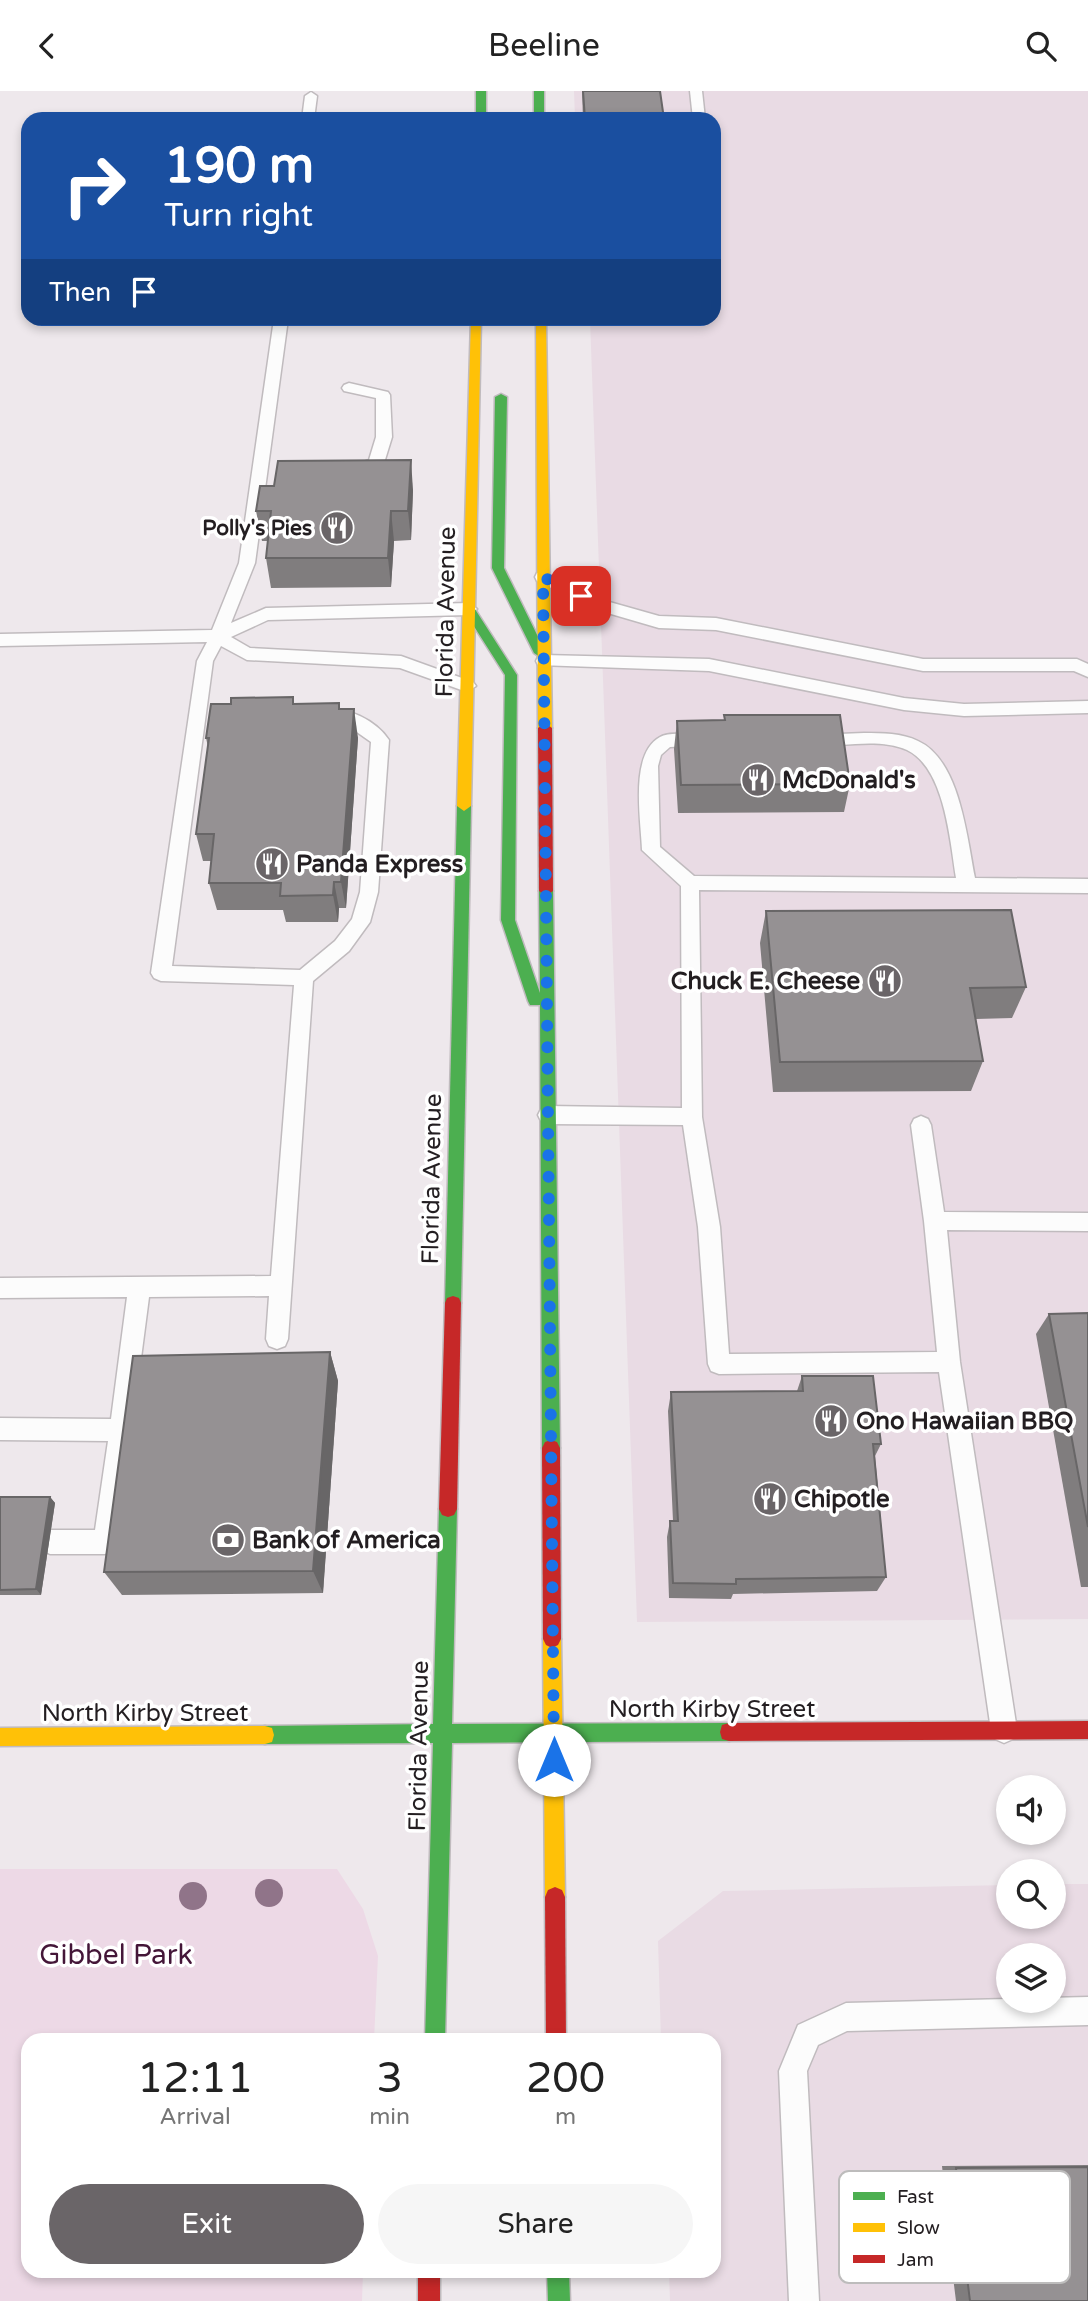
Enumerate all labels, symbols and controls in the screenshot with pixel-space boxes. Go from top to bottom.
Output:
icon: back [28,27,66,65]
text: Beeline [488,27,600,65]
icon: search [1022,27,1060,65]
text: 190 m [164,137,314,196]
icon: right [49,140,140,231]
text: Turn right [164,197,313,235]
icon: arrive [125,273,163,311]
text: Then [49,277,111,308]
restaurant icon: Polly's Pies [318,509,356,547]
place label: Polly's Pies [202,516,312,541]
street label: Florida Avenue [430,526,462,698]
pin [551,566,611,626]
icon: arrive [562,577,600,615]
restaurant icon: McDonald's [739,761,777,799]
place label: McDonald's [782,766,916,795]
restaurant icon: Panda Express [253,845,291,883]
place label: Panda Express [296,850,463,879]
restaurant icon: Chuck E. Cheese [866,962,904,1000]
place label: Chuck E. Cheese [671,967,860,996]
street label: Florida Avenue [416,1093,448,1265]
restaurant icon: Ono Hawaiian BBQ [812,1402,850,1440]
place label: Ono Hawaiian BBQ [856,1407,1074,1436]
restaurant icon: Chipotle [751,1480,789,1518]
place label: Chipotle [794,1485,890,1514]
bank icon: Bank of America [209,1521,247,1559]
place label: Bank of America [252,1526,441,1555]
street label: Florida Avenue [403,1660,435,1832]
street label: North Kirby Street [609,1695,815,1724]
street label: North Kirby Street [42,1699,248,1728]
position arrow [517,1723,591,1797]
map controls [996,1775,1066,2013]
button: sound [996,1775,1066,1845]
button: search [996,1859,1066,1929]
park label: Gibbel Park [39,1938,193,1972]
button: layers [996,1943,1066,2013]
text: 12:11 [137,2053,253,2104]
text: 3 [376,2053,403,2104]
text: 200 [526,2053,605,2104]
text: Arrival [160,2103,231,2131]
text: min [369,2103,410,2131]
text: m [555,2103,576,2131]
legend [839,2171,1070,2283]
button: Exit [49,2184,364,2264]
button: Share [378,2184,693,2264]
text: Fast [897,2186,934,2208]
text: Slow [897,2217,940,2239]
text: Jam [897,2249,934,2271]

